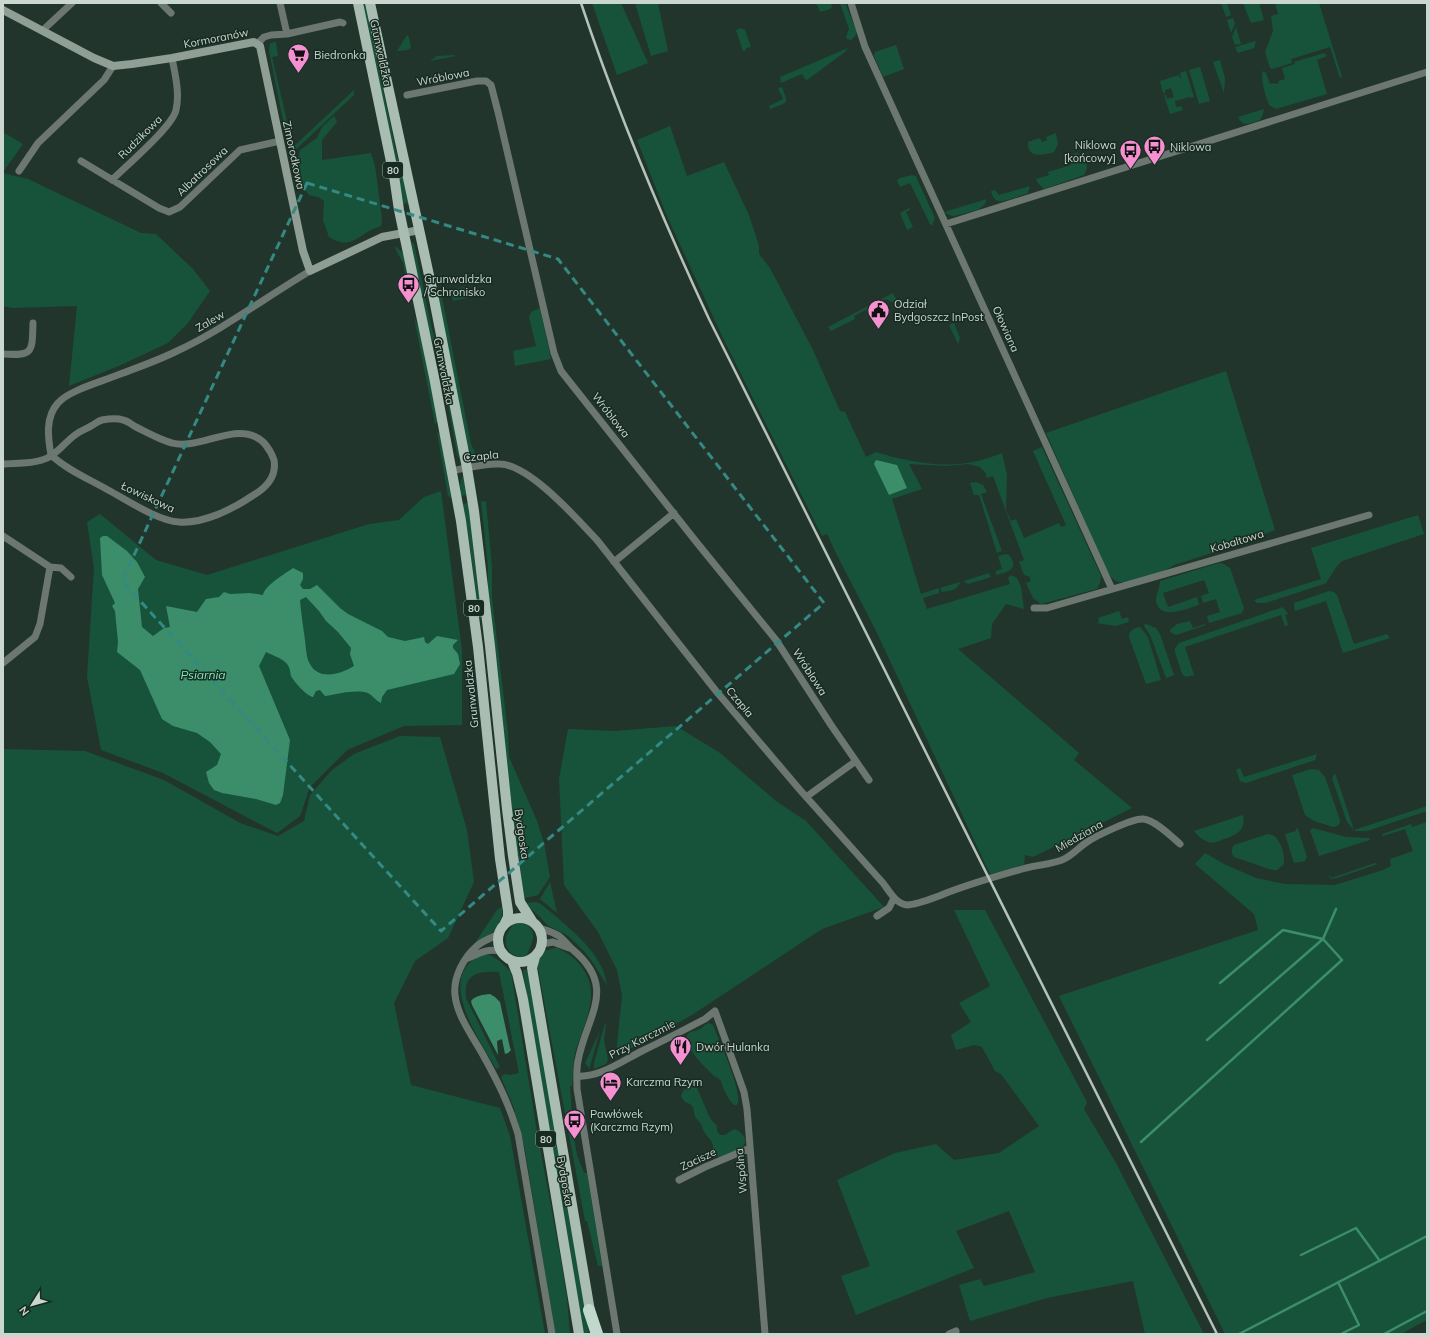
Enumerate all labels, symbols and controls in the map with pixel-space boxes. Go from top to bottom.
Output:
street label: Grunwaldzka [367,18,395,88]
street label: Kormoranów [182,25,250,51]
supermarket icon: Biedronka [286,42,312,75]
place label: Biedronka [314,48,366,62]
street label: Wróblowa [416,65,470,89]
street label: Rudzikowa [115,112,165,162]
street label: Zimorodkowa [280,119,308,191]
bus stop icon: Niklowa [1142,134,1168,167]
place label: Niklowa [końcowy] [1064,138,1116,165]
bus stop icon: Niklowa [końcowy] [1118,138,1144,171]
place label: Niklowa [1170,140,1211,154]
street label: Albatrosowa [174,143,230,199]
road number: 80 [383,162,403,178]
bus stop icon: Grunwaldzka / Schronisko [396,272,422,305]
place label: Grunwaldzka / Schronisko [423,272,492,299]
public building icon: Odział Bydgoszcz InPost [865,297,891,330]
place label: Odział Bydgoszcz InPost [894,297,984,324]
street label: Ołowiana [990,304,1022,354]
street label: Zalew [193,307,227,335]
street label: Grunwaldzka [431,336,457,406]
street label: Wróblowa [589,390,633,440]
street label: Czapla [463,447,499,465]
street label: Łowiskowa [118,478,177,516]
street label: Kobaltowa [1209,526,1265,556]
road number: 80 [464,600,484,616]
street label: Wróblowa [790,646,830,698]
street label: Grunwaldzka [460,659,482,729]
water label: Psiarnia [180,667,226,682]
street label: Czapla [723,684,757,720]
street label: Bydgoska [512,808,532,860]
street label: Miedziana [1053,817,1105,855]
street label: Przy Karczmie [607,1016,677,1062]
restaurant icon: Dwór Hulanka [668,1034,694,1067]
place label: Dwór Hulanka [696,1040,770,1054]
hotel icon: Karczma Rzym [597,1069,623,1102]
place label: Karczma Rzym [626,1075,703,1089]
bus stop icon: Pawłówek (Karczma Rzym) [562,1107,588,1140]
place label: Pawłówek (Karczma Rzym) [590,1107,674,1134]
road number: 80 [536,1131,556,1147]
street label: Zacisze [678,1145,718,1173]
street label: Wspólna [732,1148,750,1194]
street label: Bydgoska [554,1155,576,1207]
north arrow [12,1285,52,1325]
text: N [16,1303,32,1319]

